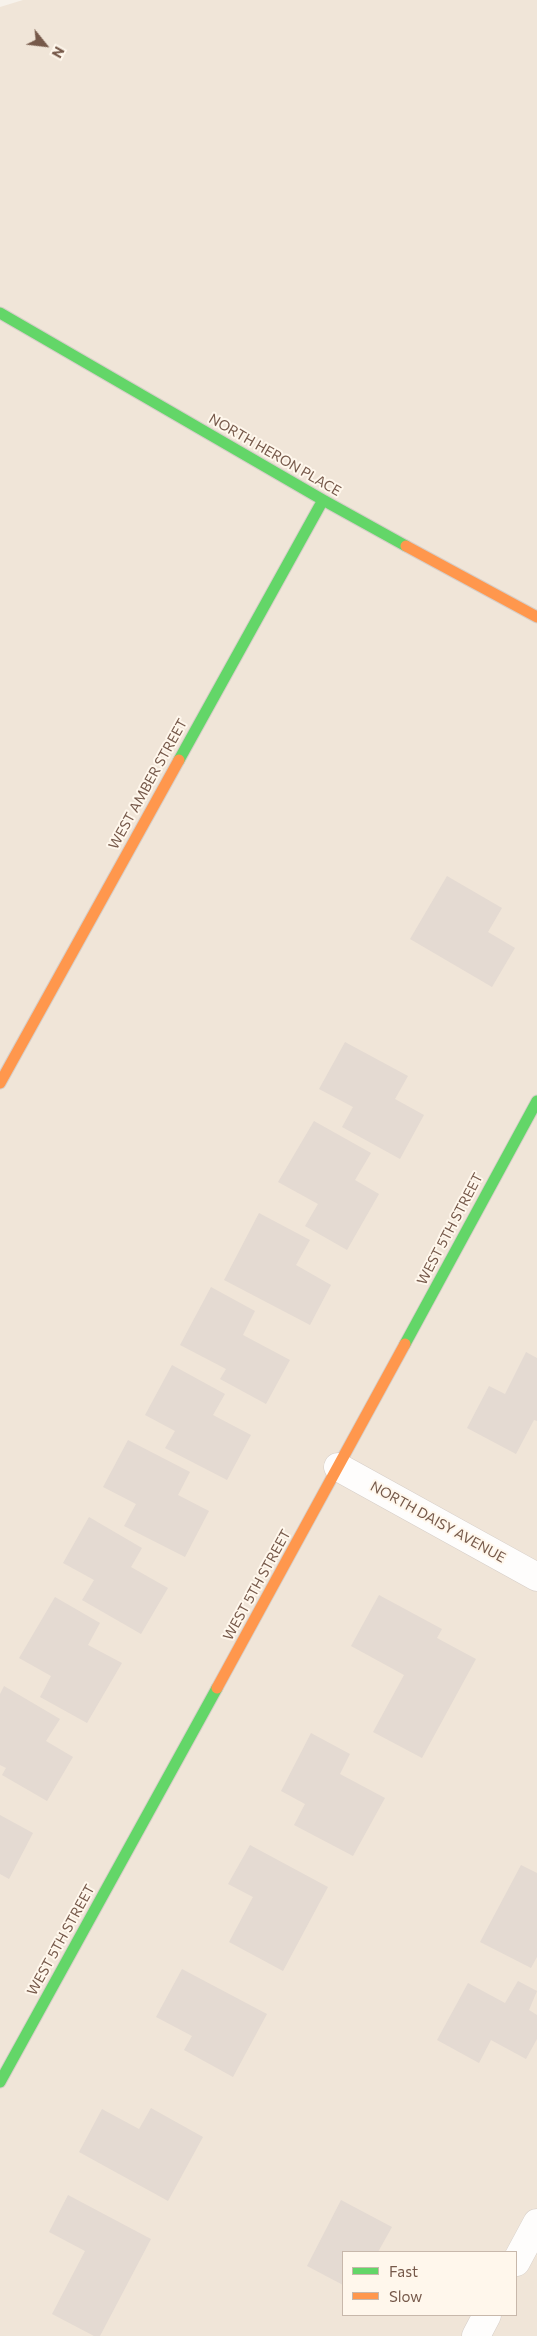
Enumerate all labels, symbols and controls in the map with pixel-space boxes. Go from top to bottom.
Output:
north arrow [20,20,70,70]
text: N [49,44,69,61]
street label: NORTH HERON PLACE [206,410,344,500]
street label: WEST AMBER STREET [105,716,191,852]
street label: WEST 5TH STREET [413,1170,487,1288]
street label: NORTH DAISY AVENUE [367,1478,509,1566]
street label: WEST 5TH STREET [220,1527,294,1643]
street label: WEST 5TH STREET [24,1882,98,1998]
legend [342,2251,517,2316]
text: Fast [389,2262,418,2280]
text: Slow [389,2287,422,2305]

